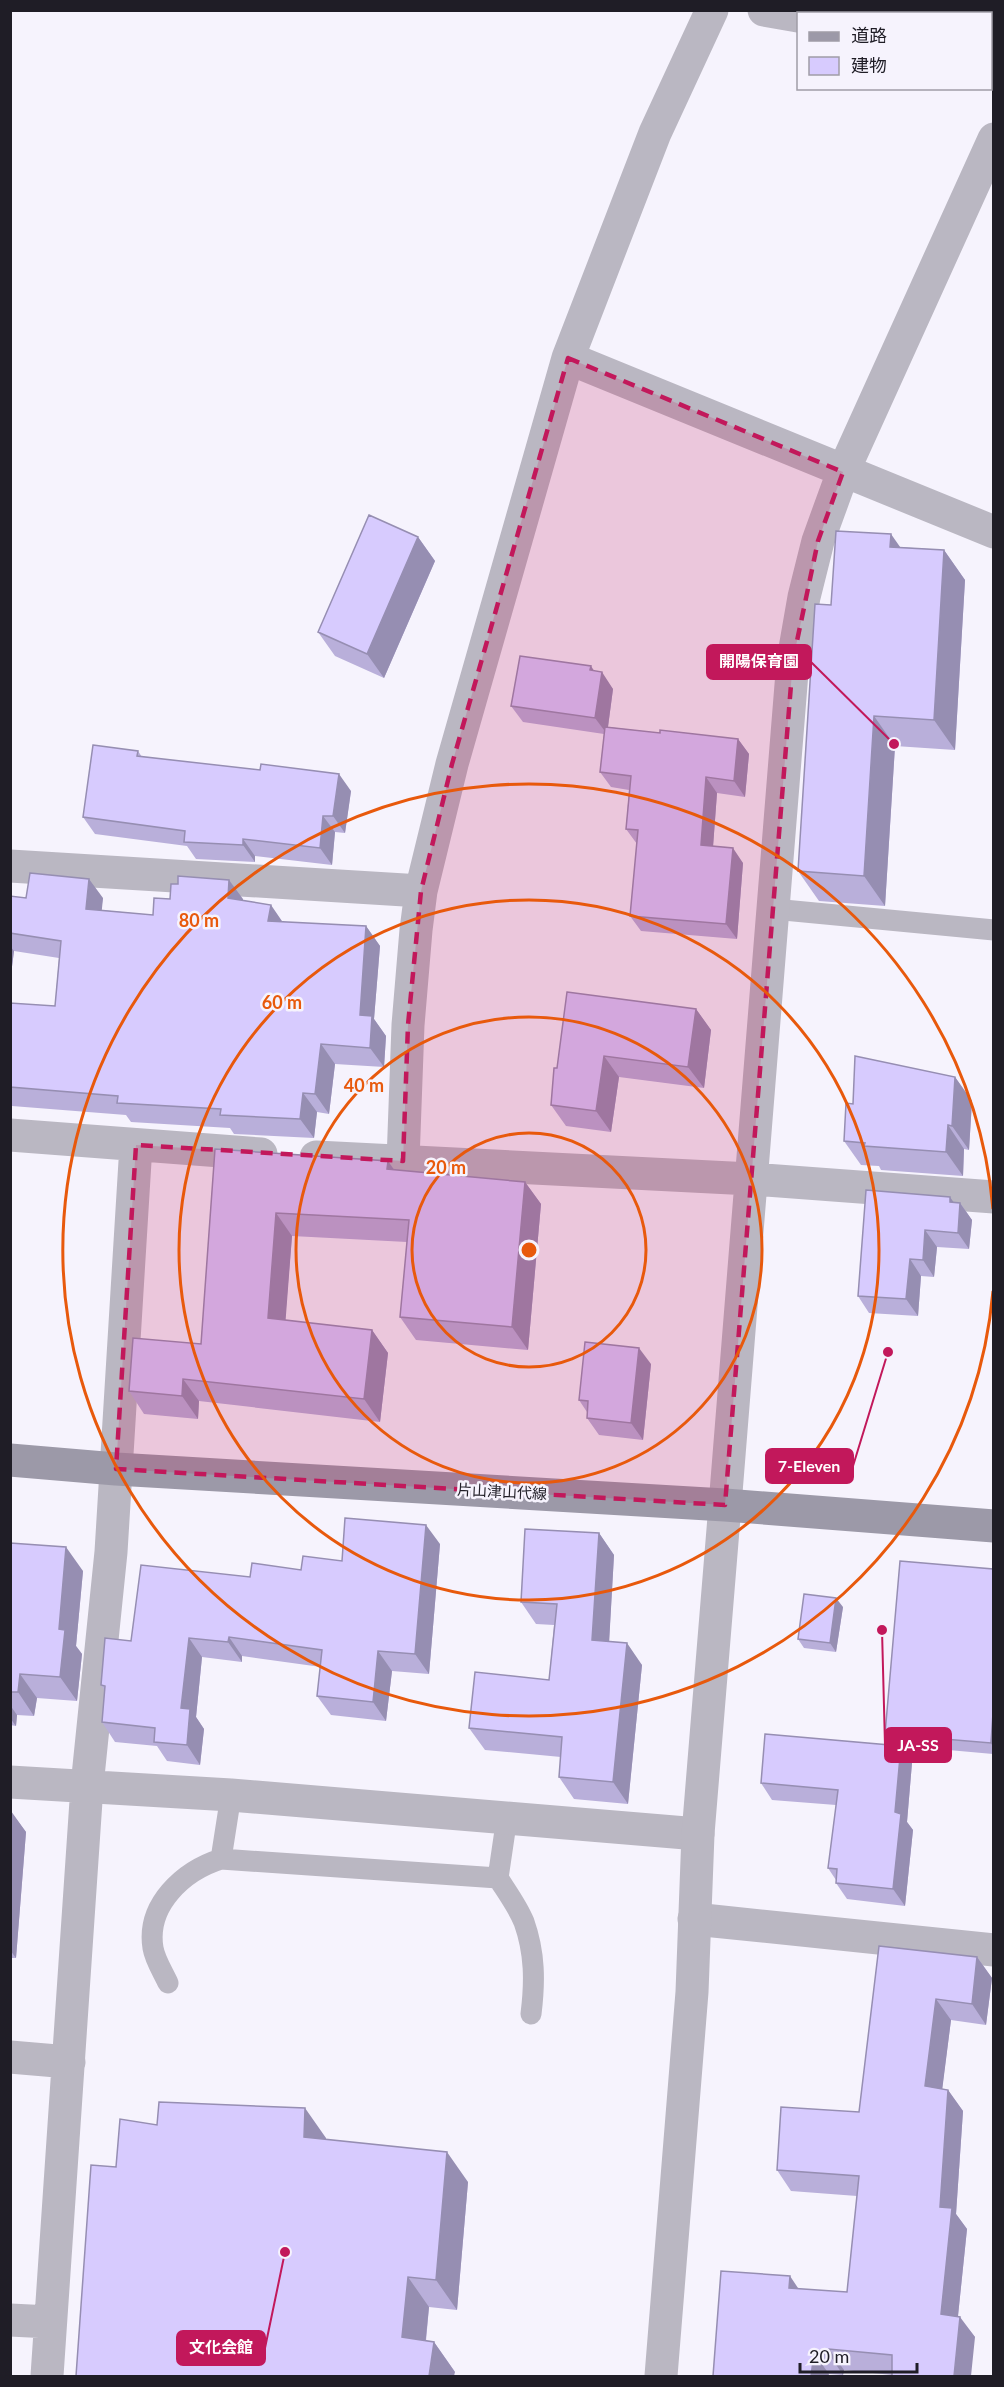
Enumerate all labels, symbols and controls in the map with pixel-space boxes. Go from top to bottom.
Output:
legend [797,12,992,90]
text: 道路 [851,24,887,46]
text: 建物 [851,54,887,76]
callout: 開陽保育園 [707,645,811,679]
text: 開陽保育園 [719,651,799,670]
text: 80 m [179,909,219,931]
text: 60 m [262,991,302,1013]
text: 40 m [344,1074,384,1096]
text: 20 m [426,1156,466,1178]
centre of rings [519,1240,539,1260]
callout: 7-Eleven [766,1449,853,1483]
text: 7-Eleven [778,1456,840,1475]
street label: 片山津山代線 [457,1480,547,1502]
callout: JA-SS [885,1728,951,1762]
text: JA-SS [897,1735,939,1754]
callout: 文化会館 [177,2331,265,2365]
scale bar [800,2336,917,2374]
text: 文化会館 [189,2337,253,2356]
text: 20 m [809,2345,849,2367]

